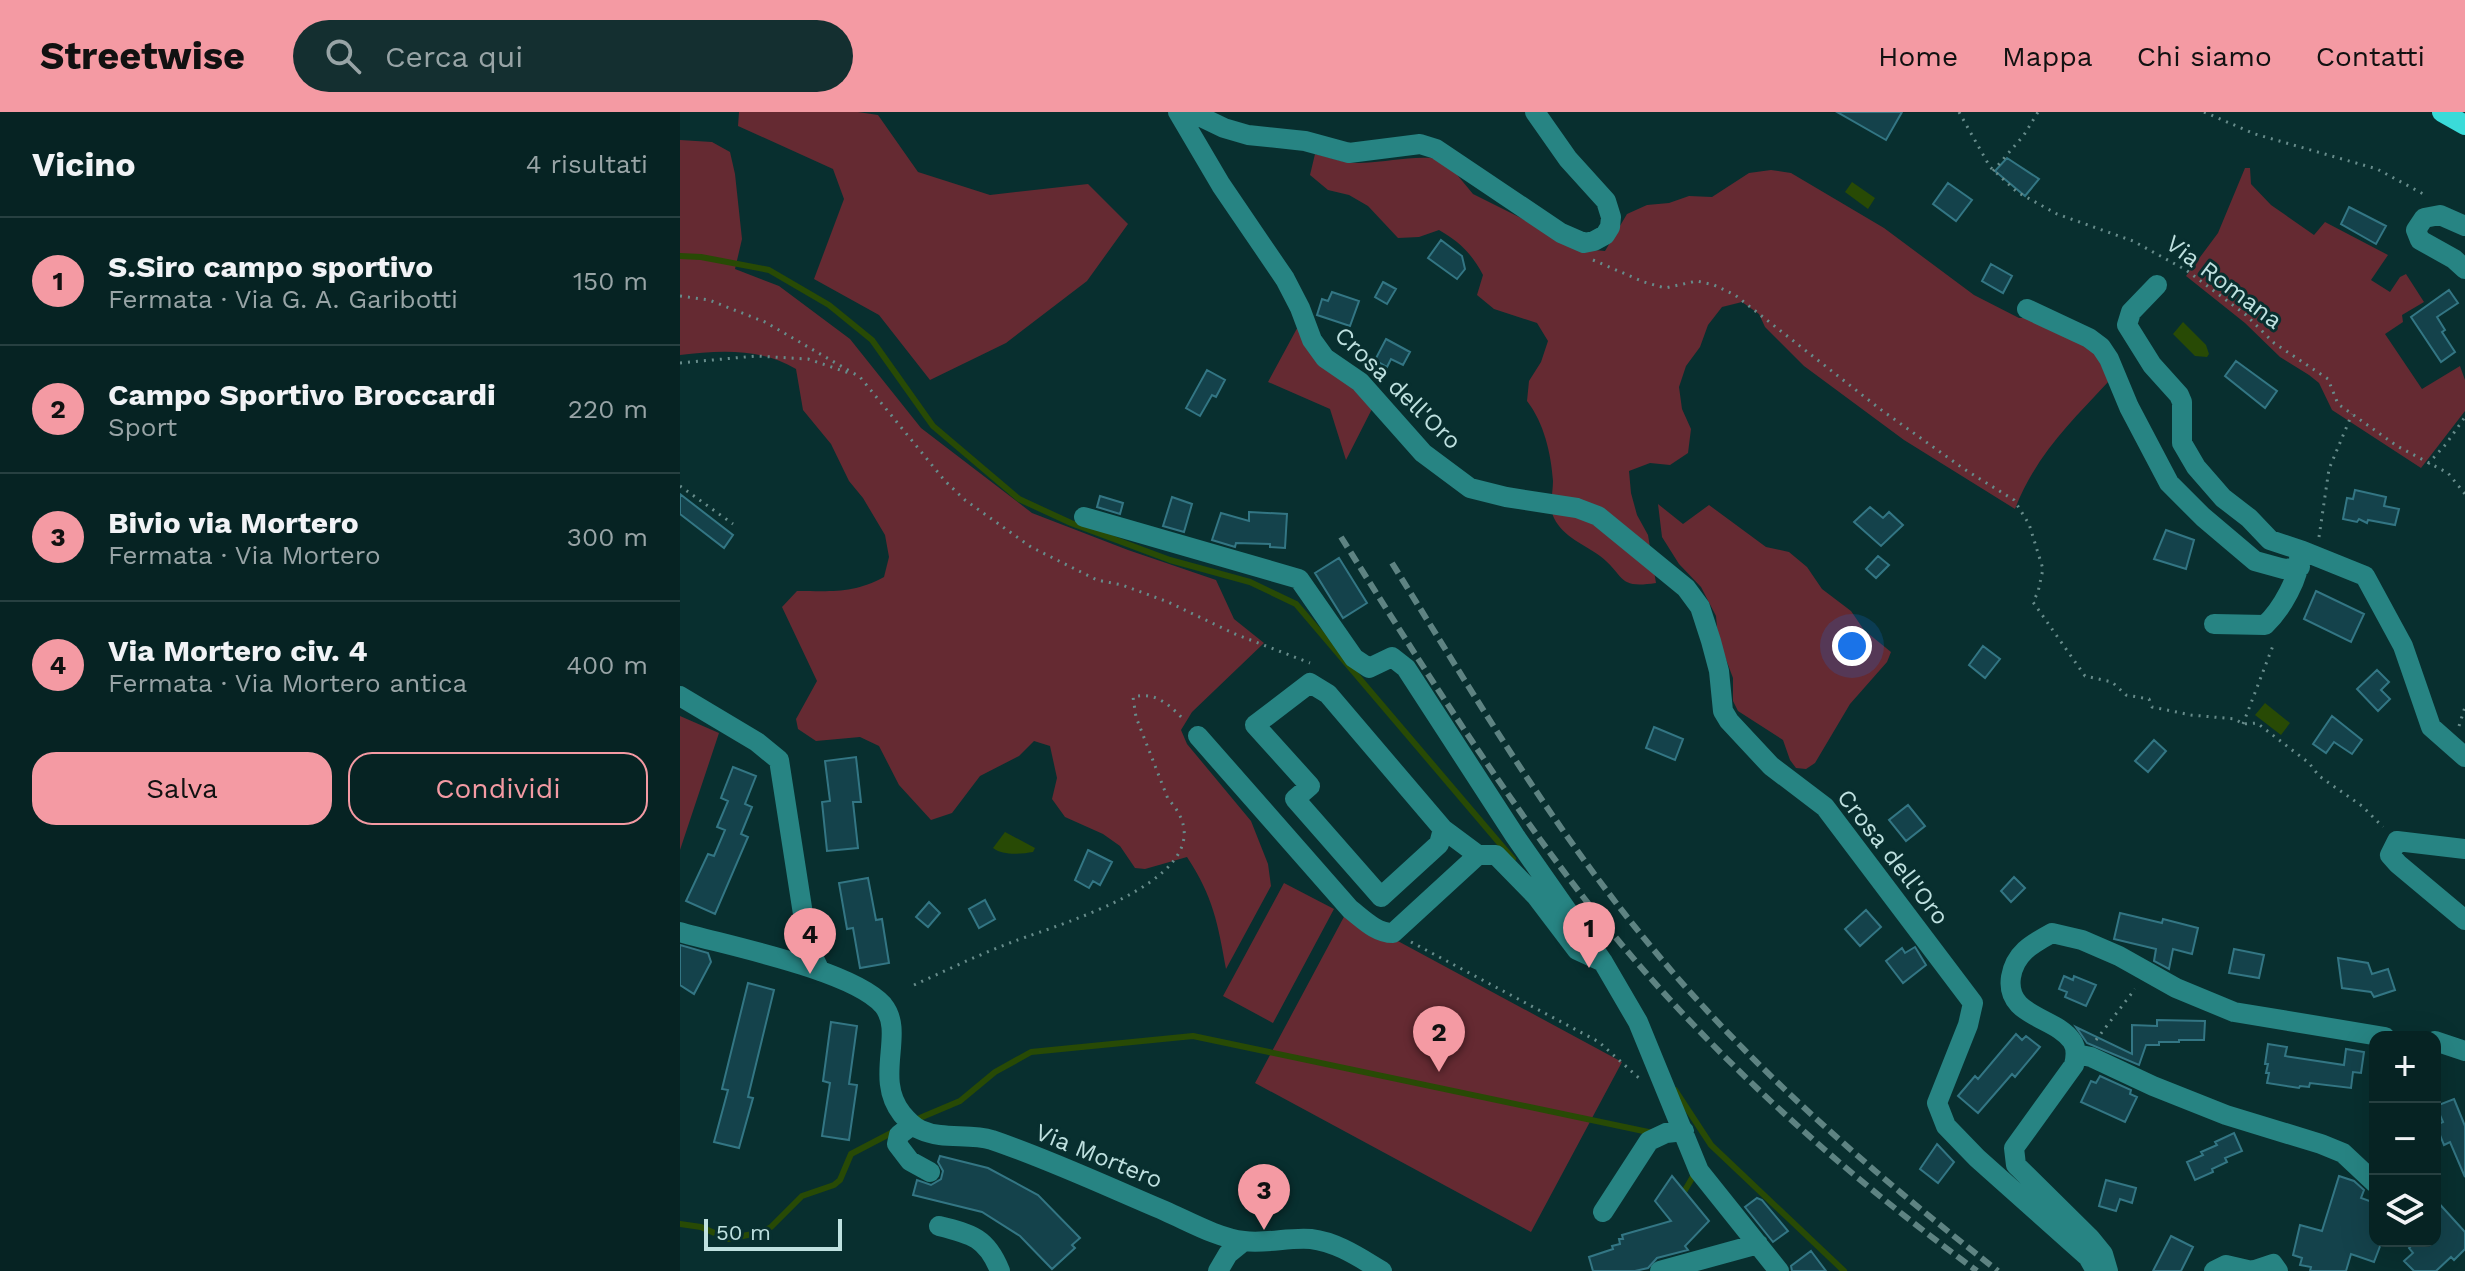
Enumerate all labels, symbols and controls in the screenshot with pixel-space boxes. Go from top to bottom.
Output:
search box [293,20,853,92]
text: Streetwise [40,34,245,78]
icon: search [321,34,365,78]
text: Cerca qui [385,39,523,74]
text: Home [1878,40,1958,73]
text: Mappa [2002,40,2093,73]
text: Chi siamo [2137,40,2272,73]
text: Contatti [2316,40,2425,73]
text: Vicino [32,144,136,184]
text: 4 risultati [526,149,648,179]
street label: Via Romana [2160,229,2288,335]
text: S.Siro campo sportivo [108,249,433,284]
text: 1 [52,266,64,296]
text: 150 m [573,266,648,296]
text: Fermata · Via G. A. Garibotti [108,284,458,314]
street label: Crosa dell'Oro [1329,321,1467,455]
text: Campo Sportivo Broccardi [108,377,496,412]
text: 2 [50,394,66,424]
text: 220 m [568,394,648,424]
text: Sport [108,412,177,442]
text: Bivio via Mortero [108,505,359,540]
text: 3 [50,522,66,552]
text: 300 m [567,522,648,552]
text: Fermata · Via Mortero [108,540,381,570]
your location [1832,626,1872,666]
text: Via Mortero civ. 4 [108,633,368,668]
text: 4 [50,650,66,680]
text: 400 m [566,650,648,680]
text: Fermata · Via Mortero antica [108,668,467,698]
button: Salva [32,752,332,825]
button: Condividi [348,752,648,825]
street label: Crosa dell'Oro [1831,784,1955,930]
pin: 1 [1563,902,1615,968]
pin: 4 [784,908,836,974]
pin: 2 [1413,1006,1465,1072]
map controls [2369,1031,2441,1247]
button: + [2369,1031,2441,1103]
button: − [2369,1103,2441,1175]
street label: Via Mortero [1031,1118,1167,1194]
pin: 3 [1238,1164,1290,1230]
button: layers [2369,1175,2441,1247]
scale bar [704,1215,842,1251]
text: 50 m [716,1220,771,1245]

